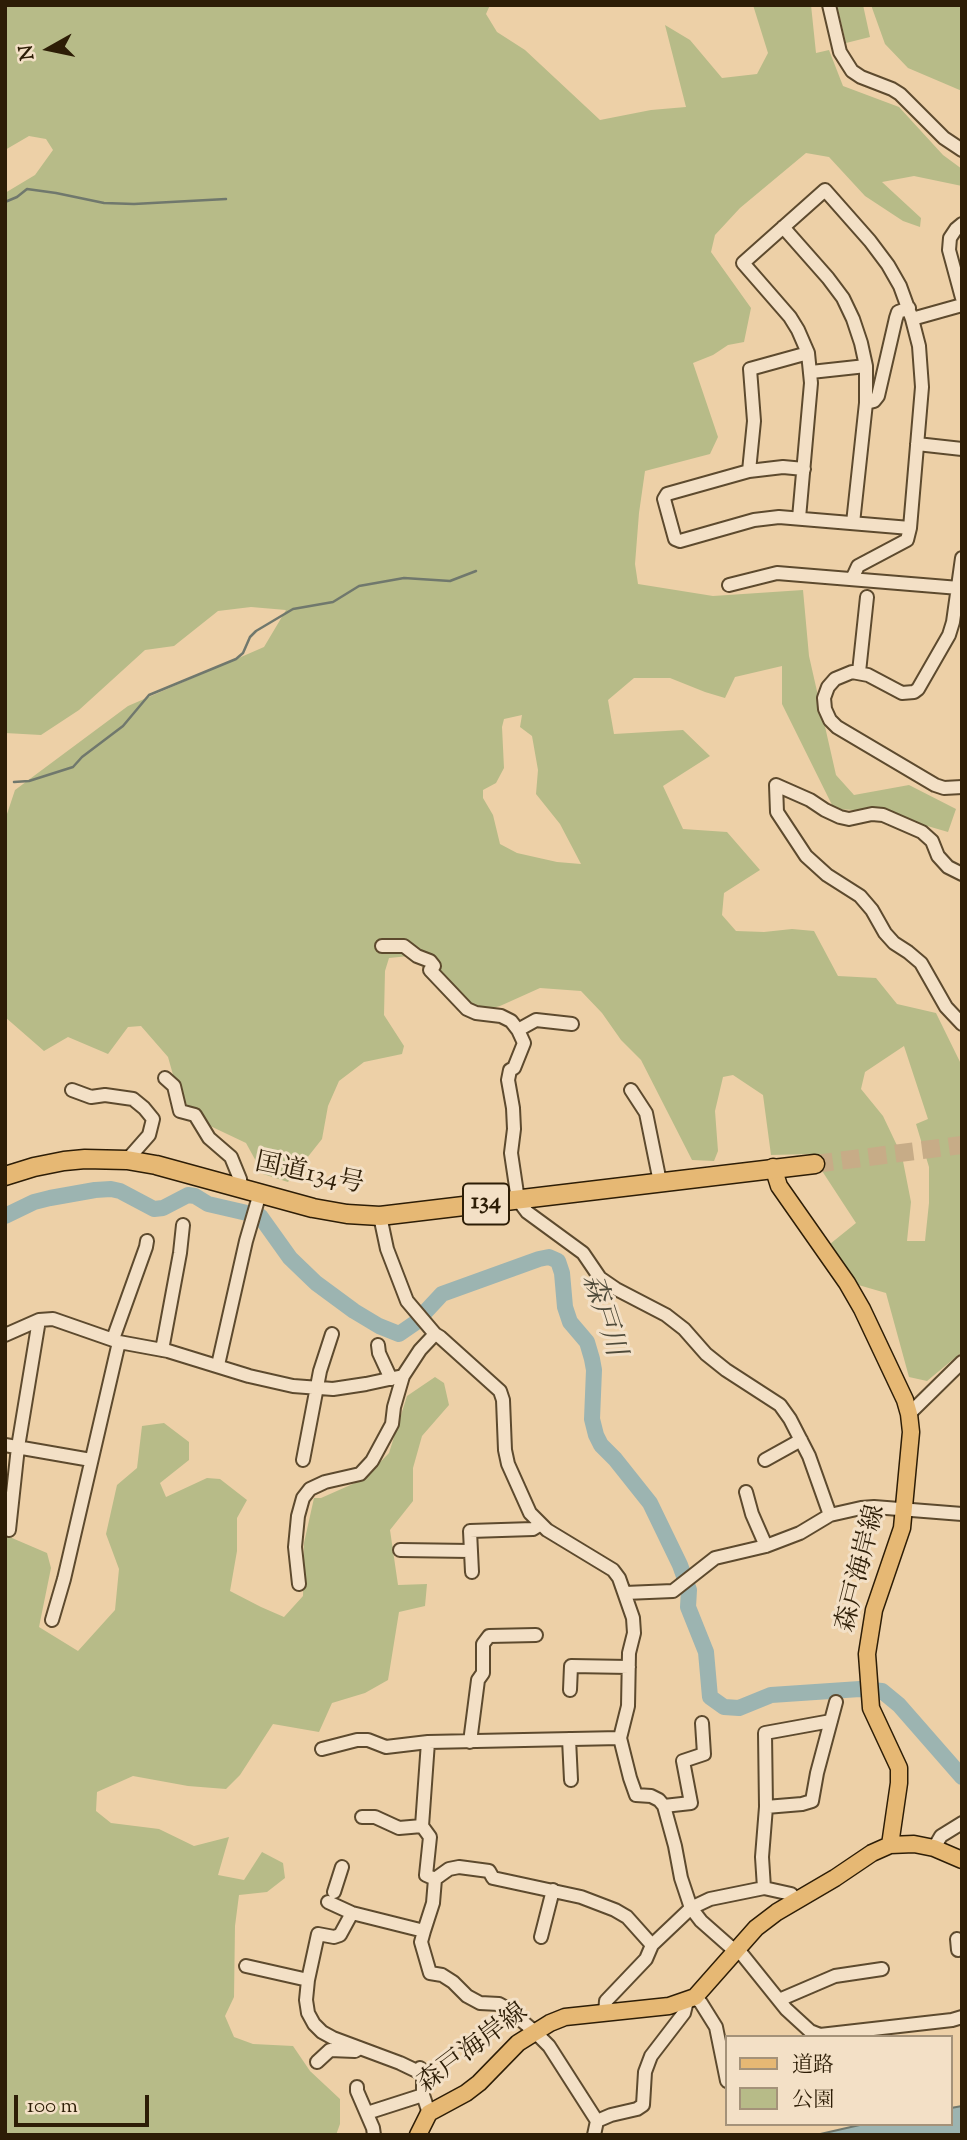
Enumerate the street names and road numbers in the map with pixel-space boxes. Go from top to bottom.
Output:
street label: 国道134号 [252,1149,366,1203]
road number: 134 [463,1184,509,1224]
street label: 森戸海岸線 [832,1502,894,1636]
street label: 森戸海岸線 [413,1998,535,2102]

